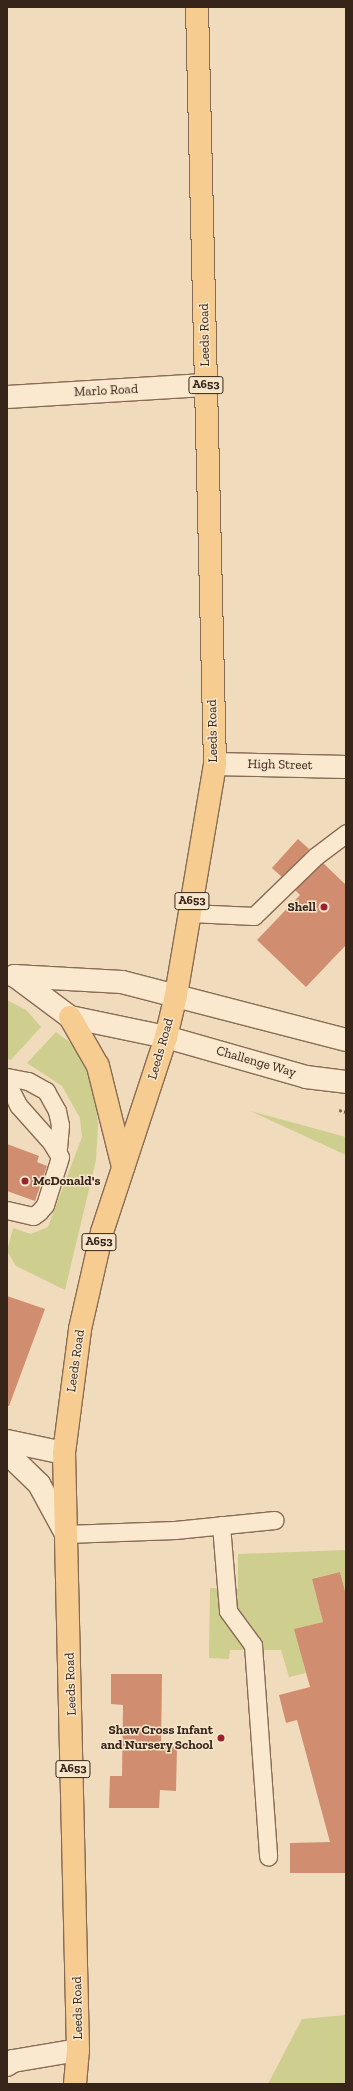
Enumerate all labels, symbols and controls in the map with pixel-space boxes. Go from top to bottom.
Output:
street label: Leeds Road [197,303,213,367]
road number: A653 [188,375,224,395]
street label: Marlo Road [74,382,138,400]
street label: Leeds Road [205,699,221,763]
street label: High Street [247,757,313,773]
road number: A653 [174,891,210,911]
place label: Shell [288,899,316,915]
marker: Shell [319,902,329,912]
street label: Leeds Road [145,1017,177,1081]
street label: Challenge Way [214,1043,298,1081]
place label: McDonald's [33,1173,100,1189]
marker: McDonald's [20,1176,30,1186]
road number: A653 [81,1232,117,1252]
street label: Leeds Road [64,1329,88,1393]
street label: Leeds Road [62,1652,80,1716]
place label: Shaw Cross Infant and Nursery School [100,1723,213,1754]
marker: Shaw Cross Infant and Nursery School [216,1733,226,1743]
road number: A653 [55,1759,91,1779]
street label: Leeds Road [70,1976,86,2040]

